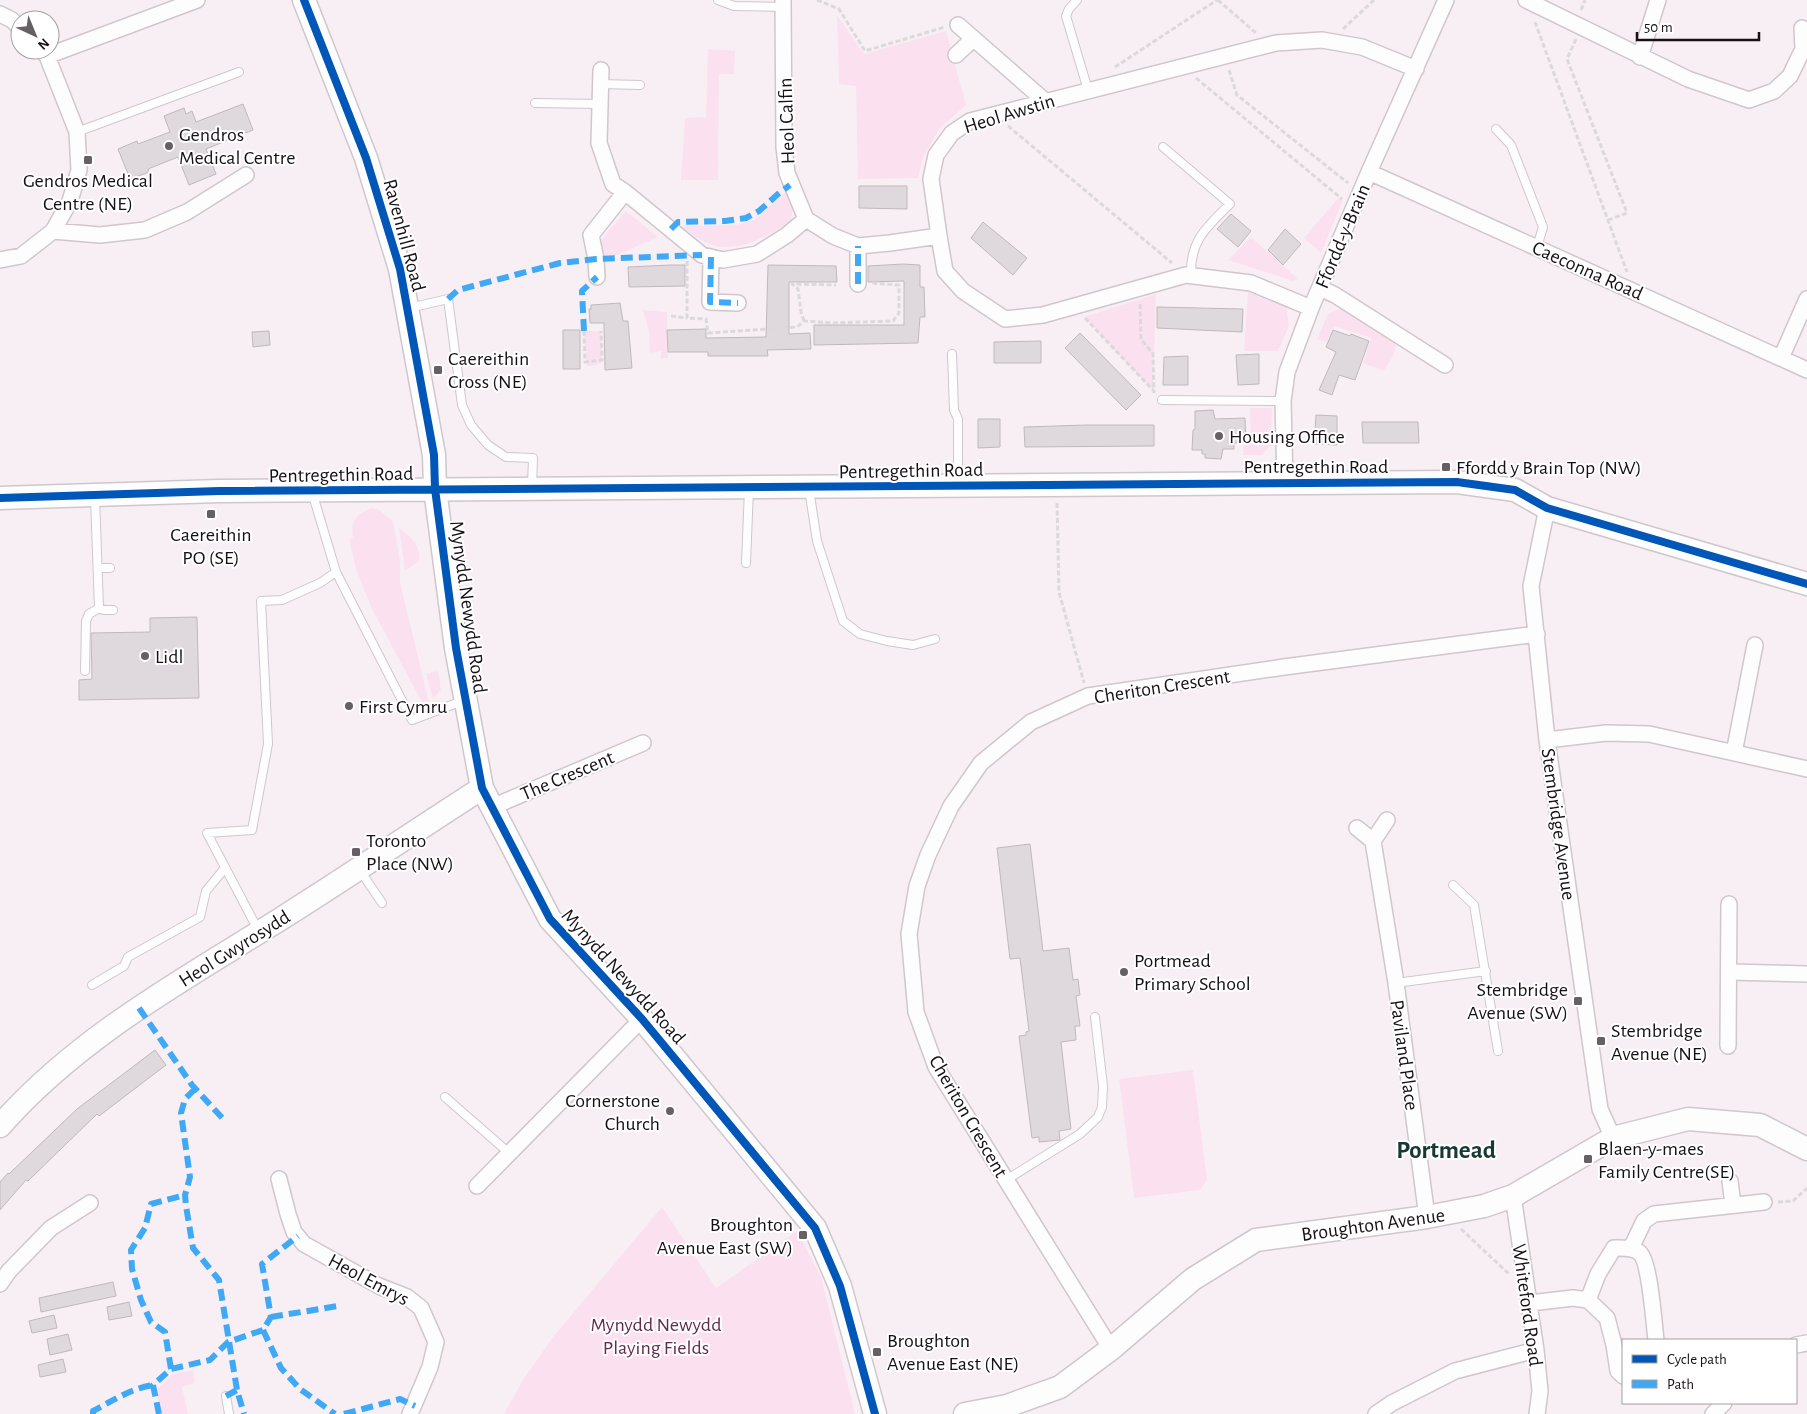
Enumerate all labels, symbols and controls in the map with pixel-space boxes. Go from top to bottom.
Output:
north arrow [10,10,60,60]
scale bar [1637,10,1760,42]
text: 50 m [1644,20,1673,35]
text: N [35,35,52,52]
street label: Heol Calfin [775,77,799,165]
street label: Heol Awstin [961,91,1057,137]
place label: Gendros Medical Centre [179,125,295,168]
marker: Gendros Medical Centre [163,140,175,152]
marker: Gendros Medical Centre (NE) [82,154,94,166]
place label: Gendros Medical Centre (NE) [23,171,153,214]
street label: Ravenhill Road [379,177,429,294]
street label: Ffordd-y-Brain [1312,181,1374,292]
street label: Caeconna Road [1529,238,1646,304]
place label: Caereithin Cross (NE) [448,349,529,392]
marker: Caereithin Cross (NE) [432,364,444,376]
place label: Housing Office [1229,427,1345,447]
marker: Housing Office [1213,430,1225,442]
street label: Pentregethin Road [1244,457,1388,477]
place label: Ffordd y Brain Top (NW) [1456,458,1642,478]
street label: Pentregethin Road [838,460,984,482]
marker: Ffordd y Brain Top (NW) [1440,461,1452,473]
street label: Pentregethin Road [268,464,414,486]
marker: Caereithin PO (SE) [205,508,217,520]
street label: Mynydd Newydd Road [446,520,490,695]
place label: Caereithin PO (SE) [170,525,252,568]
place label: Lidl [155,647,183,667]
marker: Lidl [139,650,151,662]
street label: Cheriton Crescent [1093,666,1232,708]
place label: First Cymru [359,697,447,717]
marker: First Cymru [343,700,355,712]
street label: The Crescent [518,747,618,805]
street label: Stembridge Avenue [1537,747,1579,901]
place label: Toronto Place (NW) [366,831,454,874]
marker: Toronto Place (NW) [350,846,362,858]
street label: Mynydd Newydd Road [558,905,689,1048]
street label: Heol Gwyrosydd [175,907,294,991]
place label: Portmead Primary School [1134,951,1251,994]
marker: Portmead Primary School [1118,966,1130,978]
place label: Stembridge Avenue (SW) [1467,980,1568,1023]
marker: Stembridge Avenue (SW) [1572,995,1584,1007]
street label: Paviland Place [1386,998,1422,1112]
place label: Stembridge Avenue (NE) [1611,1021,1708,1064]
marker: Stembridge Avenue (NE) [1595,1035,1607,1047]
street label: Cheriton Crescent [925,1052,1011,1182]
place label: Cornerstone Church [565,1091,660,1134]
marker: Cornerstone Church [664,1105,676,1117]
district label: Portmead [1396,1138,1496,1163]
place label: Blaen-y-maes Family Centre(SE) [1598,1139,1735,1182]
marker: Blaen-y-maes Family Centre(SE) [1582,1153,1594,1165]
street label: Broughton Avenue [1300,1205,1446,1245]
place label: Broughton Avenue East (SW) [657,1215,793,1258]
marker: Broughton Avenue East (SW) [797,1229,809,1241]
street label: Whiteford Road [1509,1243,1546,1368]
street label: Heol Emrys [325,1250,412,1309]
park label: Mynydd Newydd Playing Fields [590,1315,722,1358]
place label: Broughton Avenue East (NE) [887,1331,1019,1374]
legend [1622,1339,1797,1404]
marker: Broughton Avenue East (NE) [871,1346,883,1358]
text: Cycle path [1667,1352,1727,1367]
text: Path [1667,1377,1694,1392]

